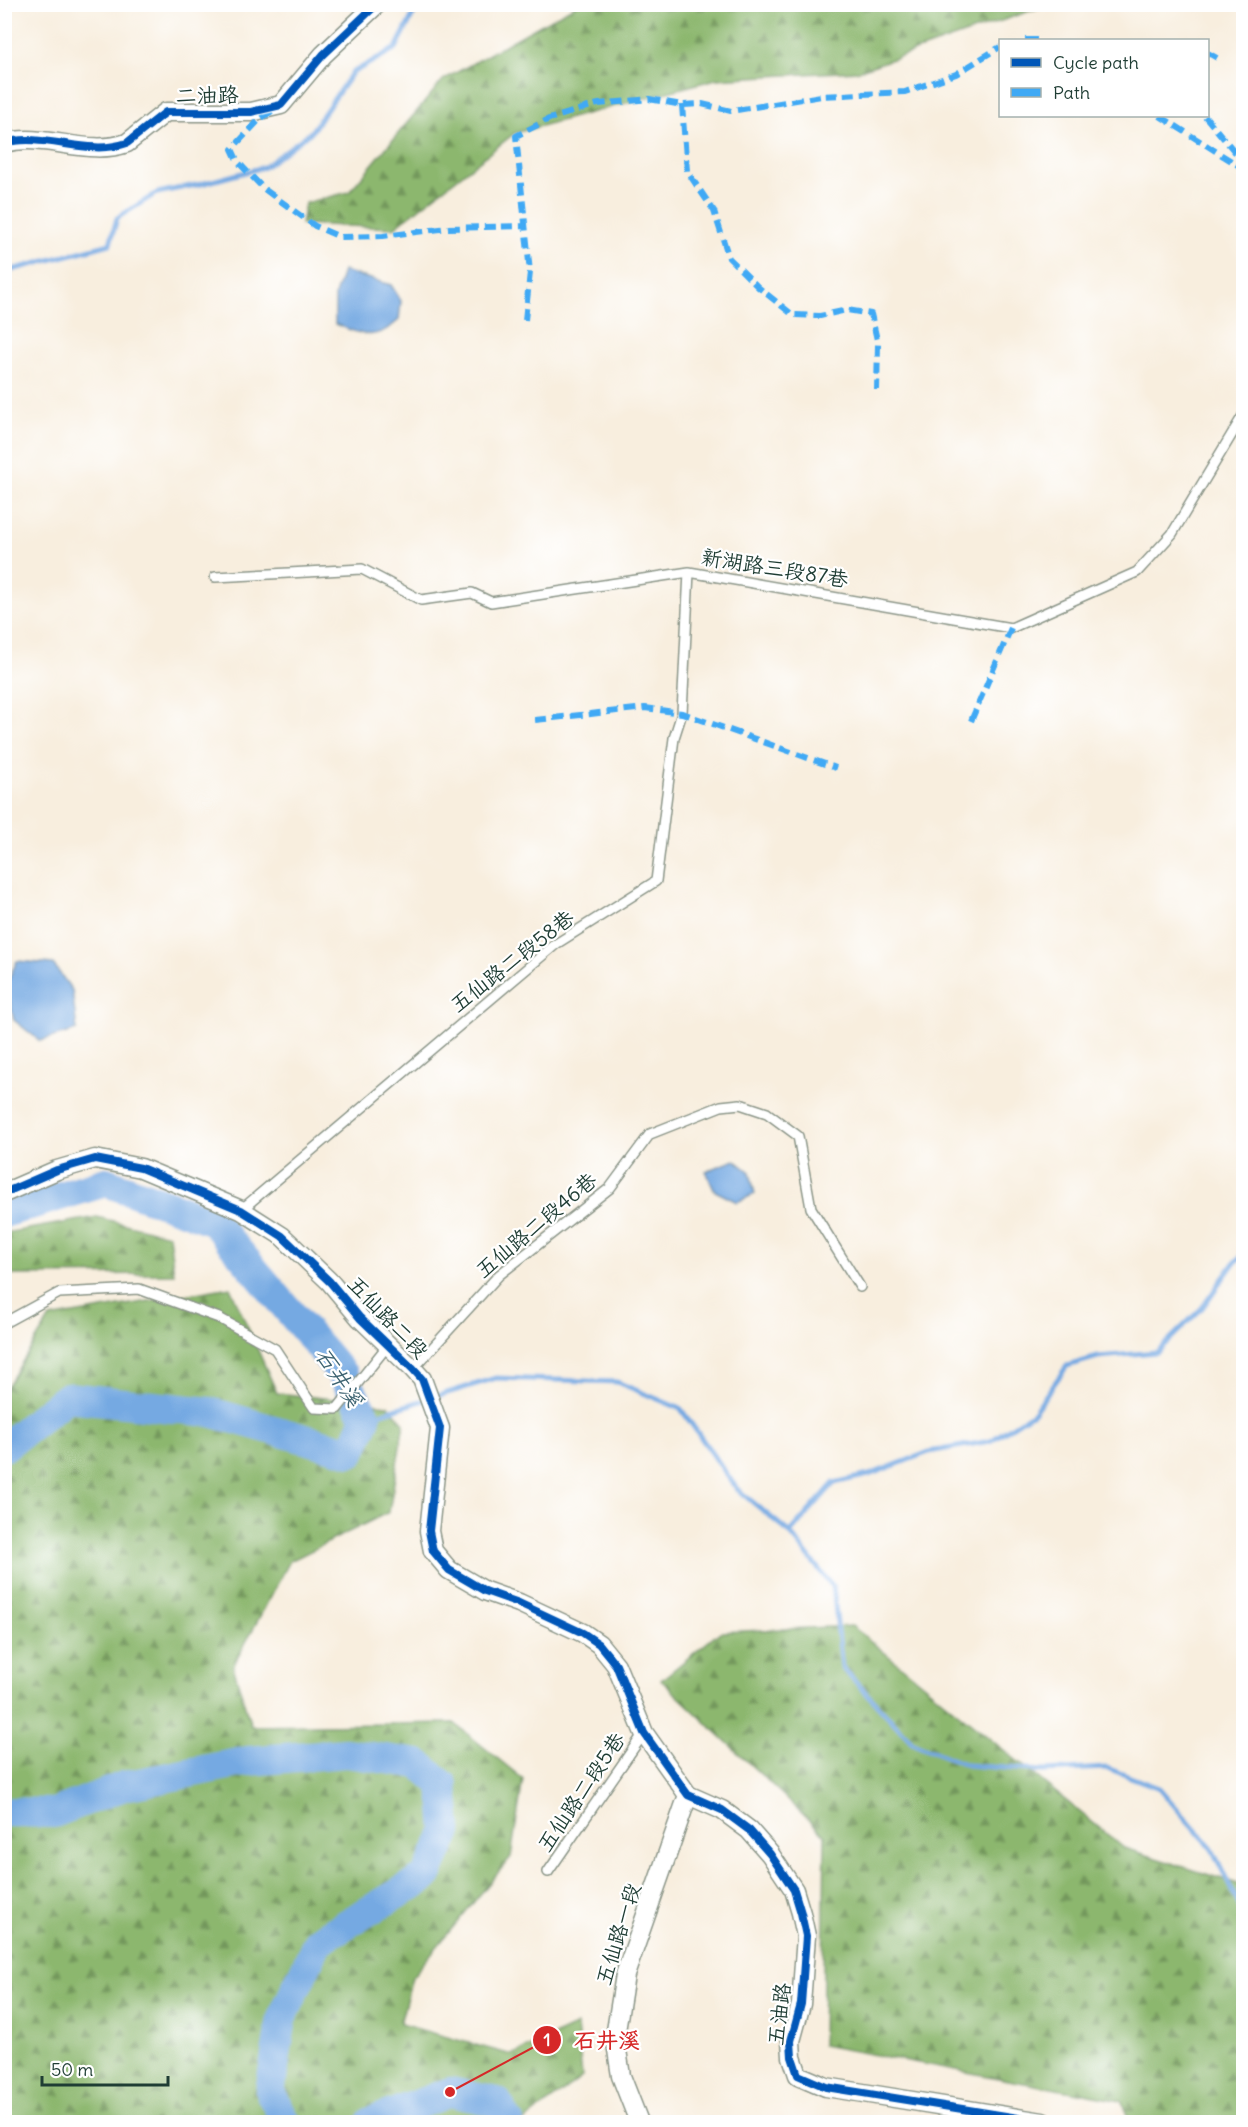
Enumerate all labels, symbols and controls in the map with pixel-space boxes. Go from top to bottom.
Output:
legend [999,39,1209,117]
text: Cycle path [1053,51,1139,74]
street label: 二油路 [175,81,239,109]
text: Path [1053,81,1090,104]
street label: 新湖路三段87巷 [700,543,850,593]
street label: 五仙路二段58巷 [445,904,579,1018]
street label: 五仙路二段46巷 [470,1166,602,1284]
street label: 五仙路二段 [342,1270,434,1364]
water label: 石井溪 [309,1342,370,1413]
street label: 五仙路二段5巷 [531,1727,631,1857]
street label: 五仙路一段 [590,1880,646,1988]
street label: 五油路 [762,1981,796,2047]
callout: 石井溪 [532,2020,652,2060]
text: 石井溪 [574,2026,640,2054]
text: 1 [543,2028,551,2051]
scale bar [42,2049,168,2087]
text: 50 m [51,2058,93,2081]

